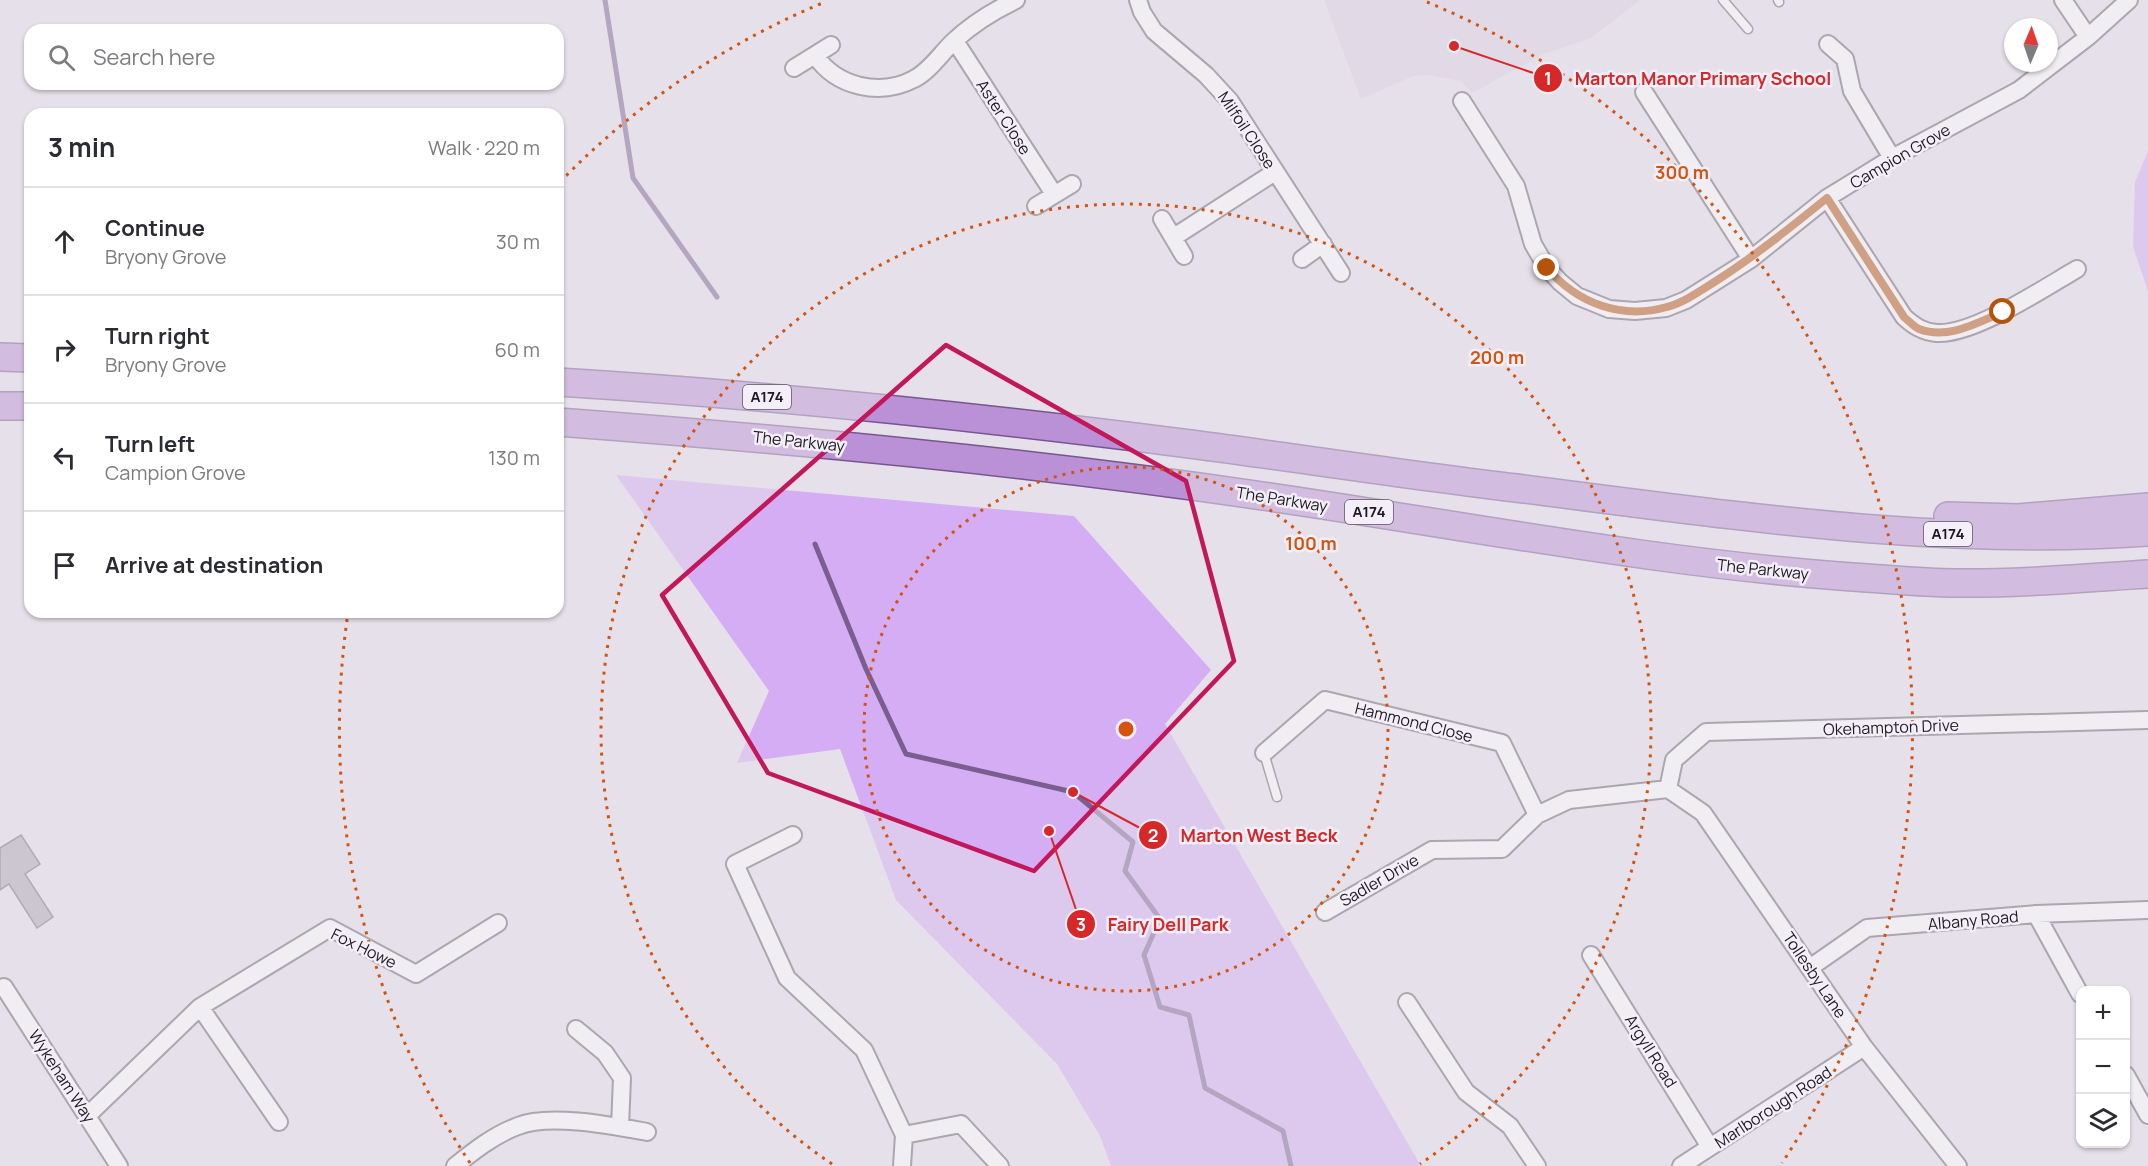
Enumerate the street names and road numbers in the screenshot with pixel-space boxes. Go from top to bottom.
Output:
street label: Aster Close [972,75,1036,159]
street label: Milfoil Close [1213,87,1281,173]
street label: Campion Grove [1846,118,1954,194]
road number: A174 [743,385,791,409]
street label: The Parkway [752,425,847,457]
street label: The Parkway [1235,481,1330,517]
road number: A174 [1345,500,1393,524]
road number: A174 [1924,522,1972,546]
street label: The Parkway [1716,553,1811,585]
street label: Hammond Close [1353,697,1475,747]
street label: Okehampton Drive [1823,714,1959,740]
street label: Sadler Drive [1336,849,1422,911]
street label: Albany Road [1927,905,2019,935]
street label: Fox Howe [328,923,400,973]
street label: Tollesby Lane [1778,928,1852,1022]
street label: Argyll Road [1620,1010,1682,1092]
street label: Wykeham Way [24,1025,101,1127]
street label: Marlborough Road [1710,1061,1836,1153]

